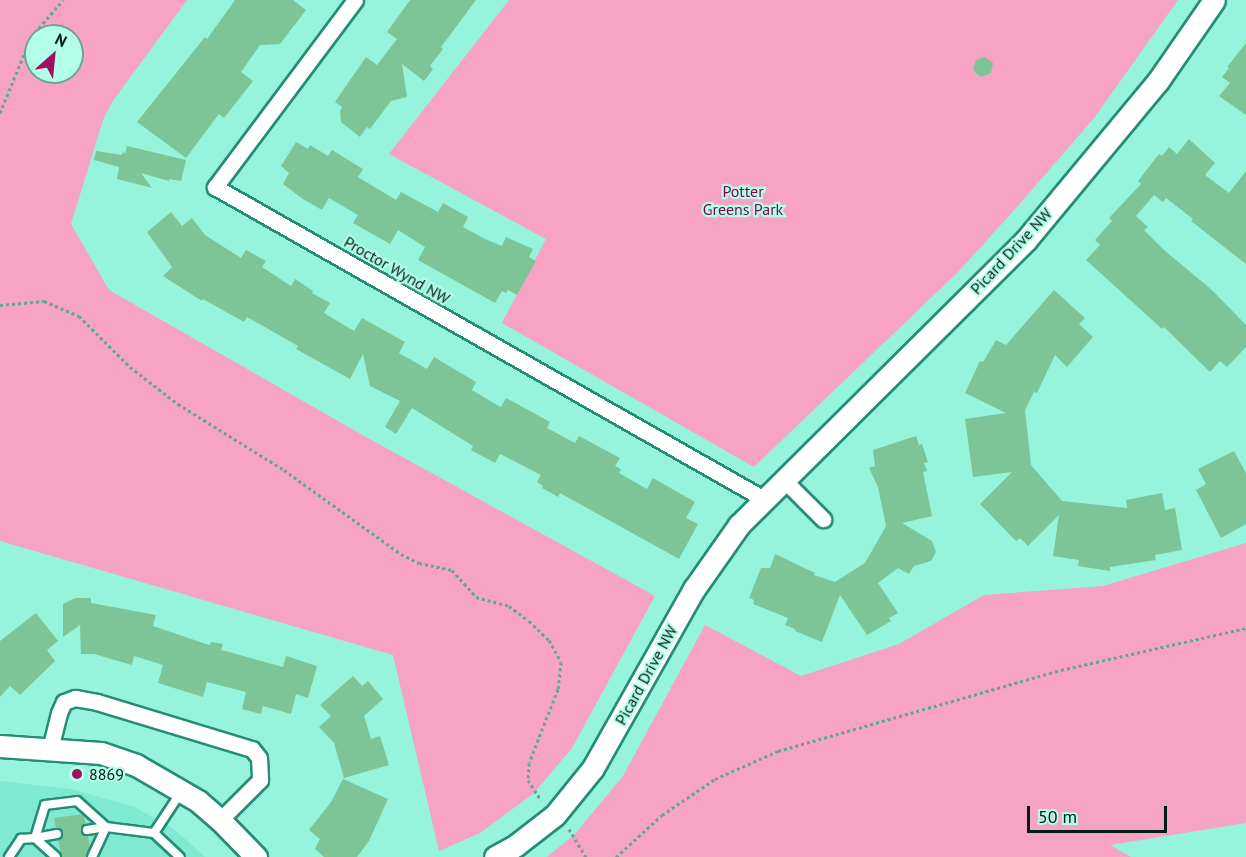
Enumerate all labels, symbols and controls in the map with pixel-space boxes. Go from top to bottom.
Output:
north arrow [24,24,84,84]
text: N [52,28,70,51]
park label: Potter Greens Park [703,181,783,219]
street label: Picard Drive NW [966,204,1056,298]
street label: Proctor Wynd NW [341,232,453,308]
street label: Picard Drive NW [611,622,681,728]
place label: 8869 [89,764,124,784]
marker: 8869 [70,767,84,781]
scale bar [1030,794,1170,832]
text: 50 m [1038,805,1077,828]

